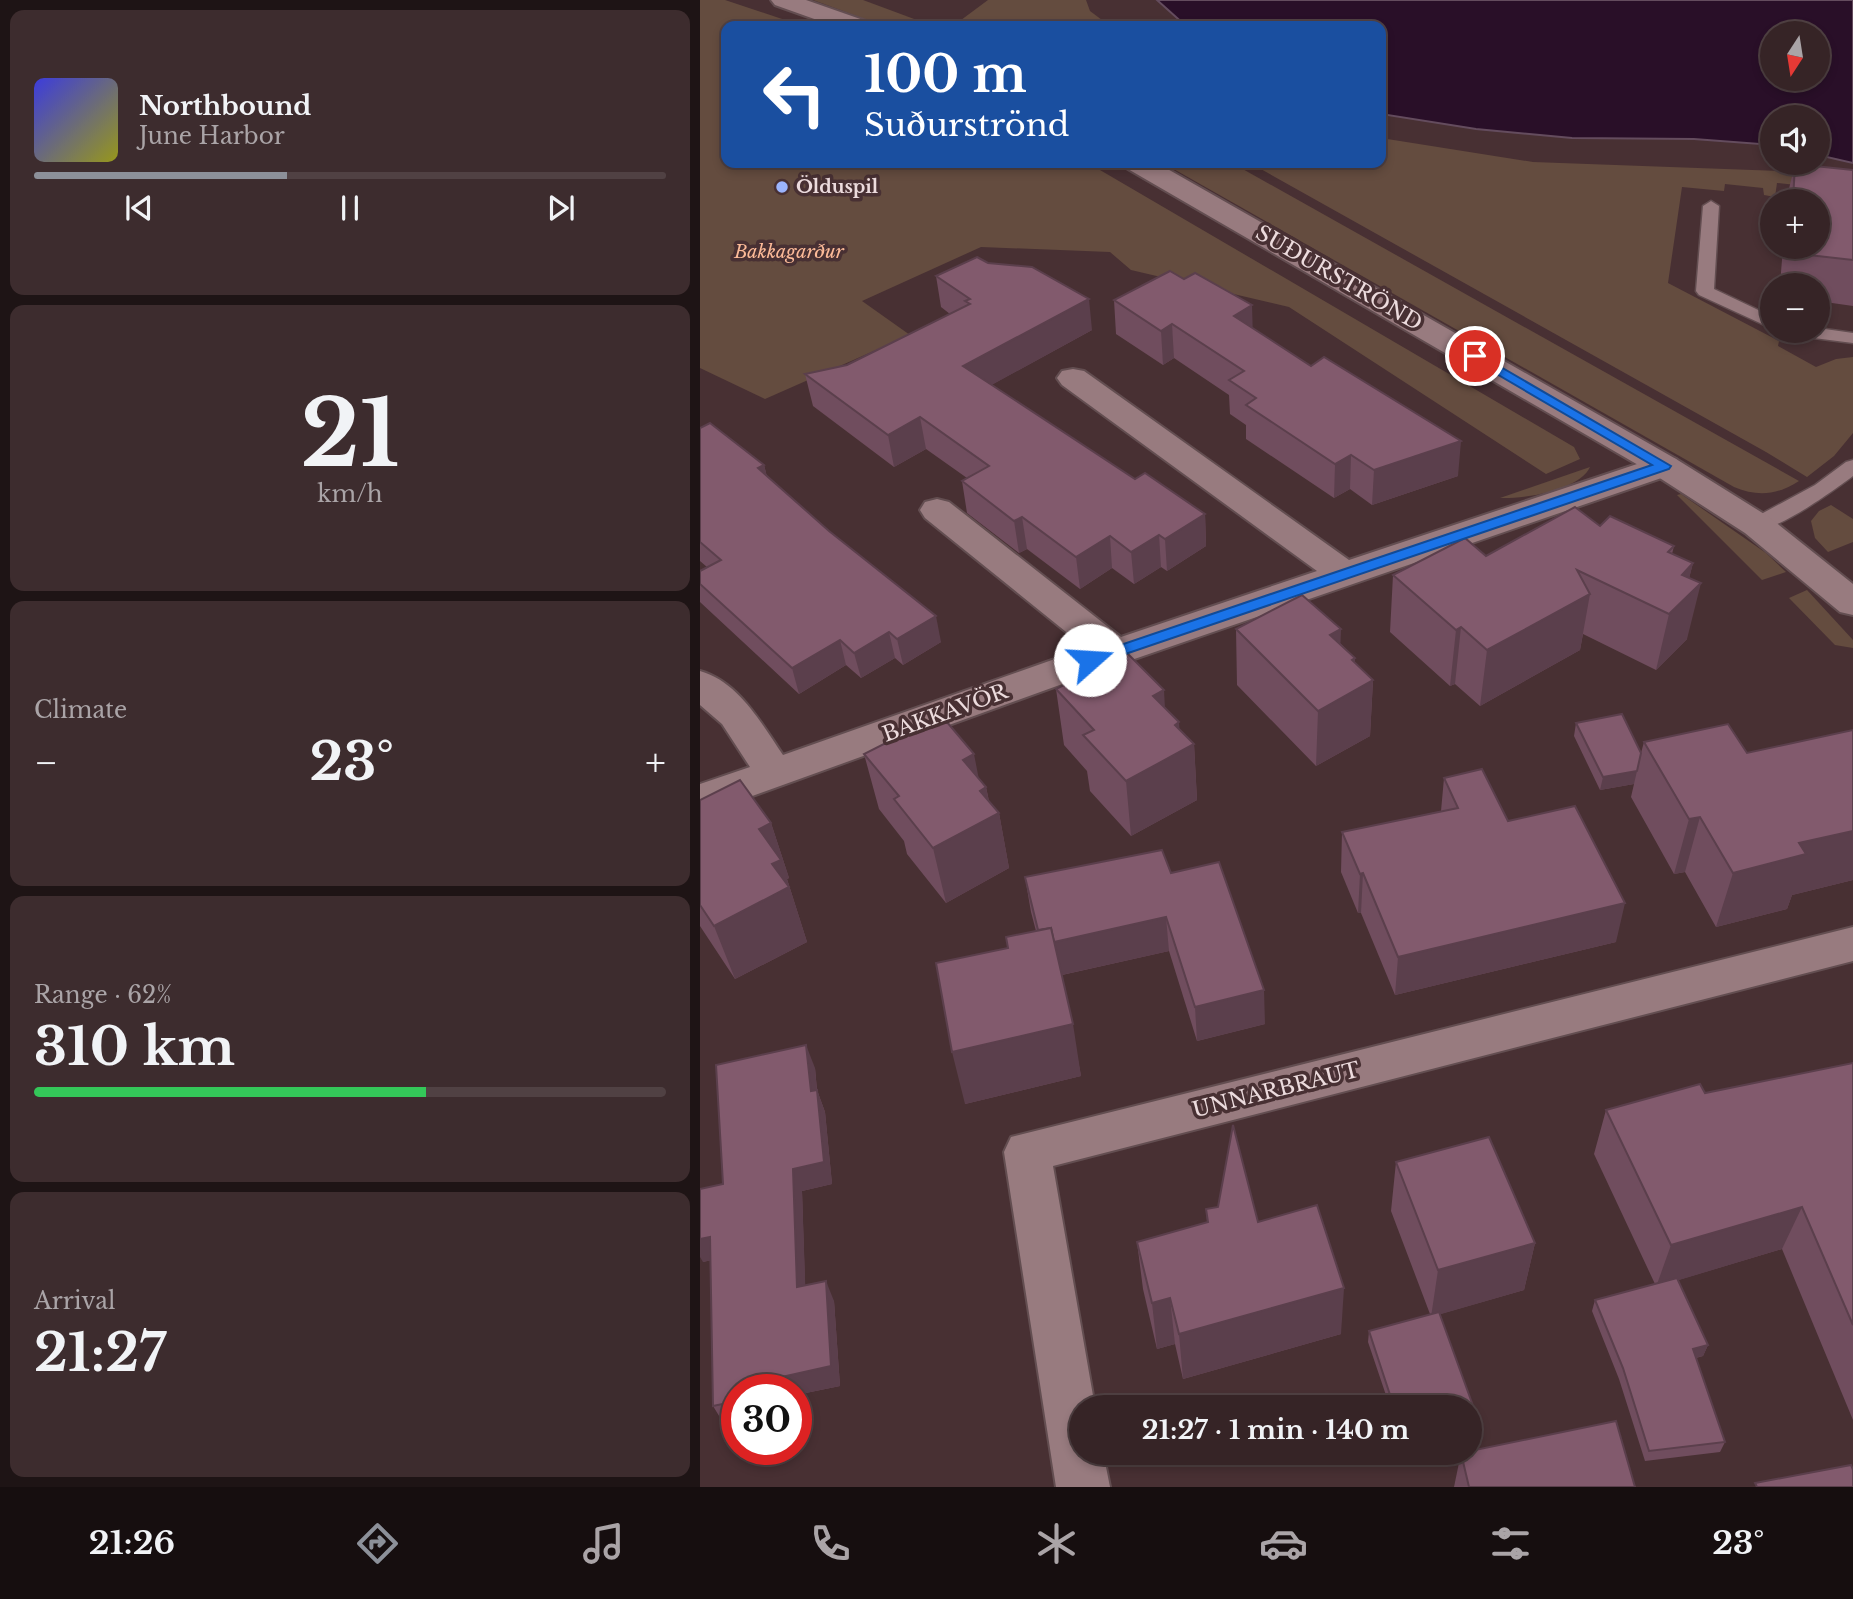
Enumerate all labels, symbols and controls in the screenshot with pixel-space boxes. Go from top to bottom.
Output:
north arrow [1760,21,1830,91]
map controls [1760,21,1830,343]
text: 100 m [864,44,1027,105]
icon: left [749,49,840,140]
text: Northbound [139,90,311,122]
text: Suðurströnd [864,105,1069,145]
button: sound [1760,105,1830,175]
text: June Harbor [139,122,285,150]
place label: Ölduspil [796,175,879,198]
marker: Ölduspil [774,179,790,195]
icon: previous [120,189,158,227]
icon: pause [331,189,369,227]
icon: next [542,189,580,227]
button: + [1760,189,1830,259]
street label: SUÐURSTRÖND [1251,220,1427,336]
park label: Bakkagarður [733,241,845,263]
button: − [1760,273,1830,343]
pin [1445,326,1505,386]
icon: arrive [1456,337,1494,375]
text: 21 [301,378,399,491]
text: km/h [317,480,383,508]
position arrow [1053,623,1127,697]
street label: BAKKAVÖR [879,678,1013,748]
text: Climate [34,696,127,724]
text: 23° [309,730,394,794]
text: − [34,739,58,786]
text: + [645,739,666,786]
text: Range · 62% [34,981,172,1009]
text: 310 km [34,1015,235,1079]
street label: UNNARBRAUT [1190,1057,1362,1123]
text: Arrival [34,1287,115,1315]
text: 21:27 [34,1321,166,1385]
speed limit sign: 30 [721,1374,812,1465]
text: 21:27 · 1 min · 140 m [1142,1414,1409,1446]
icon: directions [353,1519,402,1568]
icon: music [579,1519,628,1568]
icon: phone [806,1519,855,1568]
icon: climate [1032,1519,1081,1568]
icon: car [1259,1519,1308,1568]
icon: filters [1486,1519,1535,1568]
text: 21:26 [89,1523,175,1563]
text: 23° [1712,1523,1764,1563]

